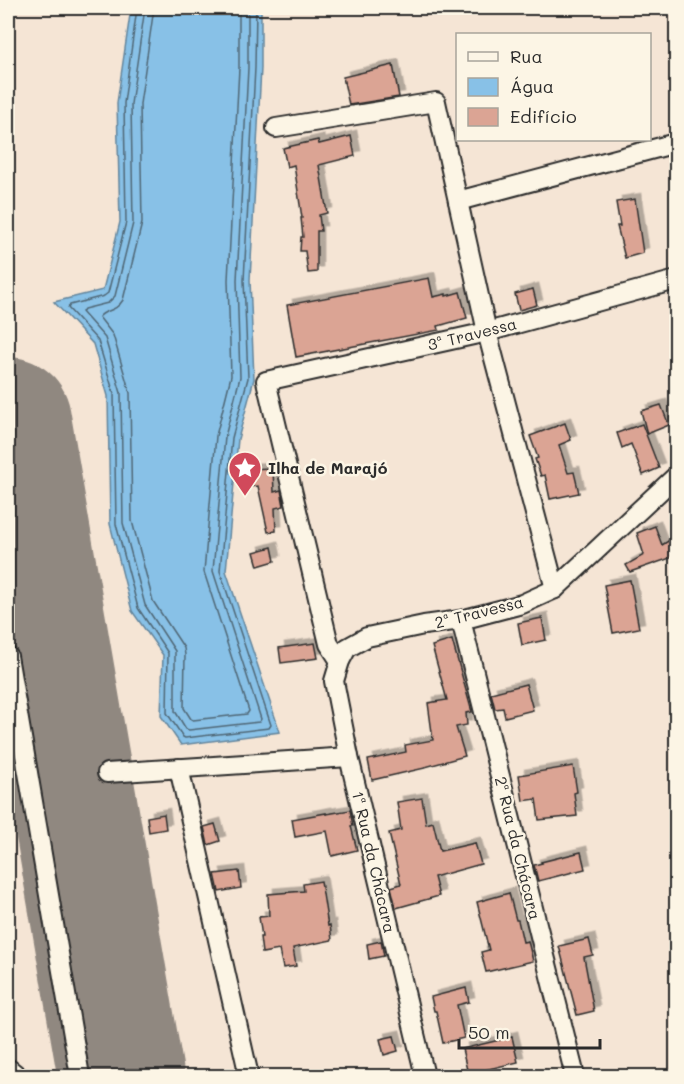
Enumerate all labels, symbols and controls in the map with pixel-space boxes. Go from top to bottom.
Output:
legend [456,33,651,141]
text: Rua [510,44,543,68]
text: Água [510,74,554,98]
text: Edifício [510,104,577,128]
street label: 3ª Travessa [425,312,519,355]
place icon: Ilha de Marajó [227,450,263,497]
place label: Ilha de Marajó [268,457,388,478]
street label: 2ª Travessa [432,590,525,633]
street label: 2ª Rua da Chácara [491,774,546,922]
street label: 1ª Rua da Chácara [348,789,401,935]
scale bar [459,1012,600,1050]
text: 50 m [468,1020,510,1044]

